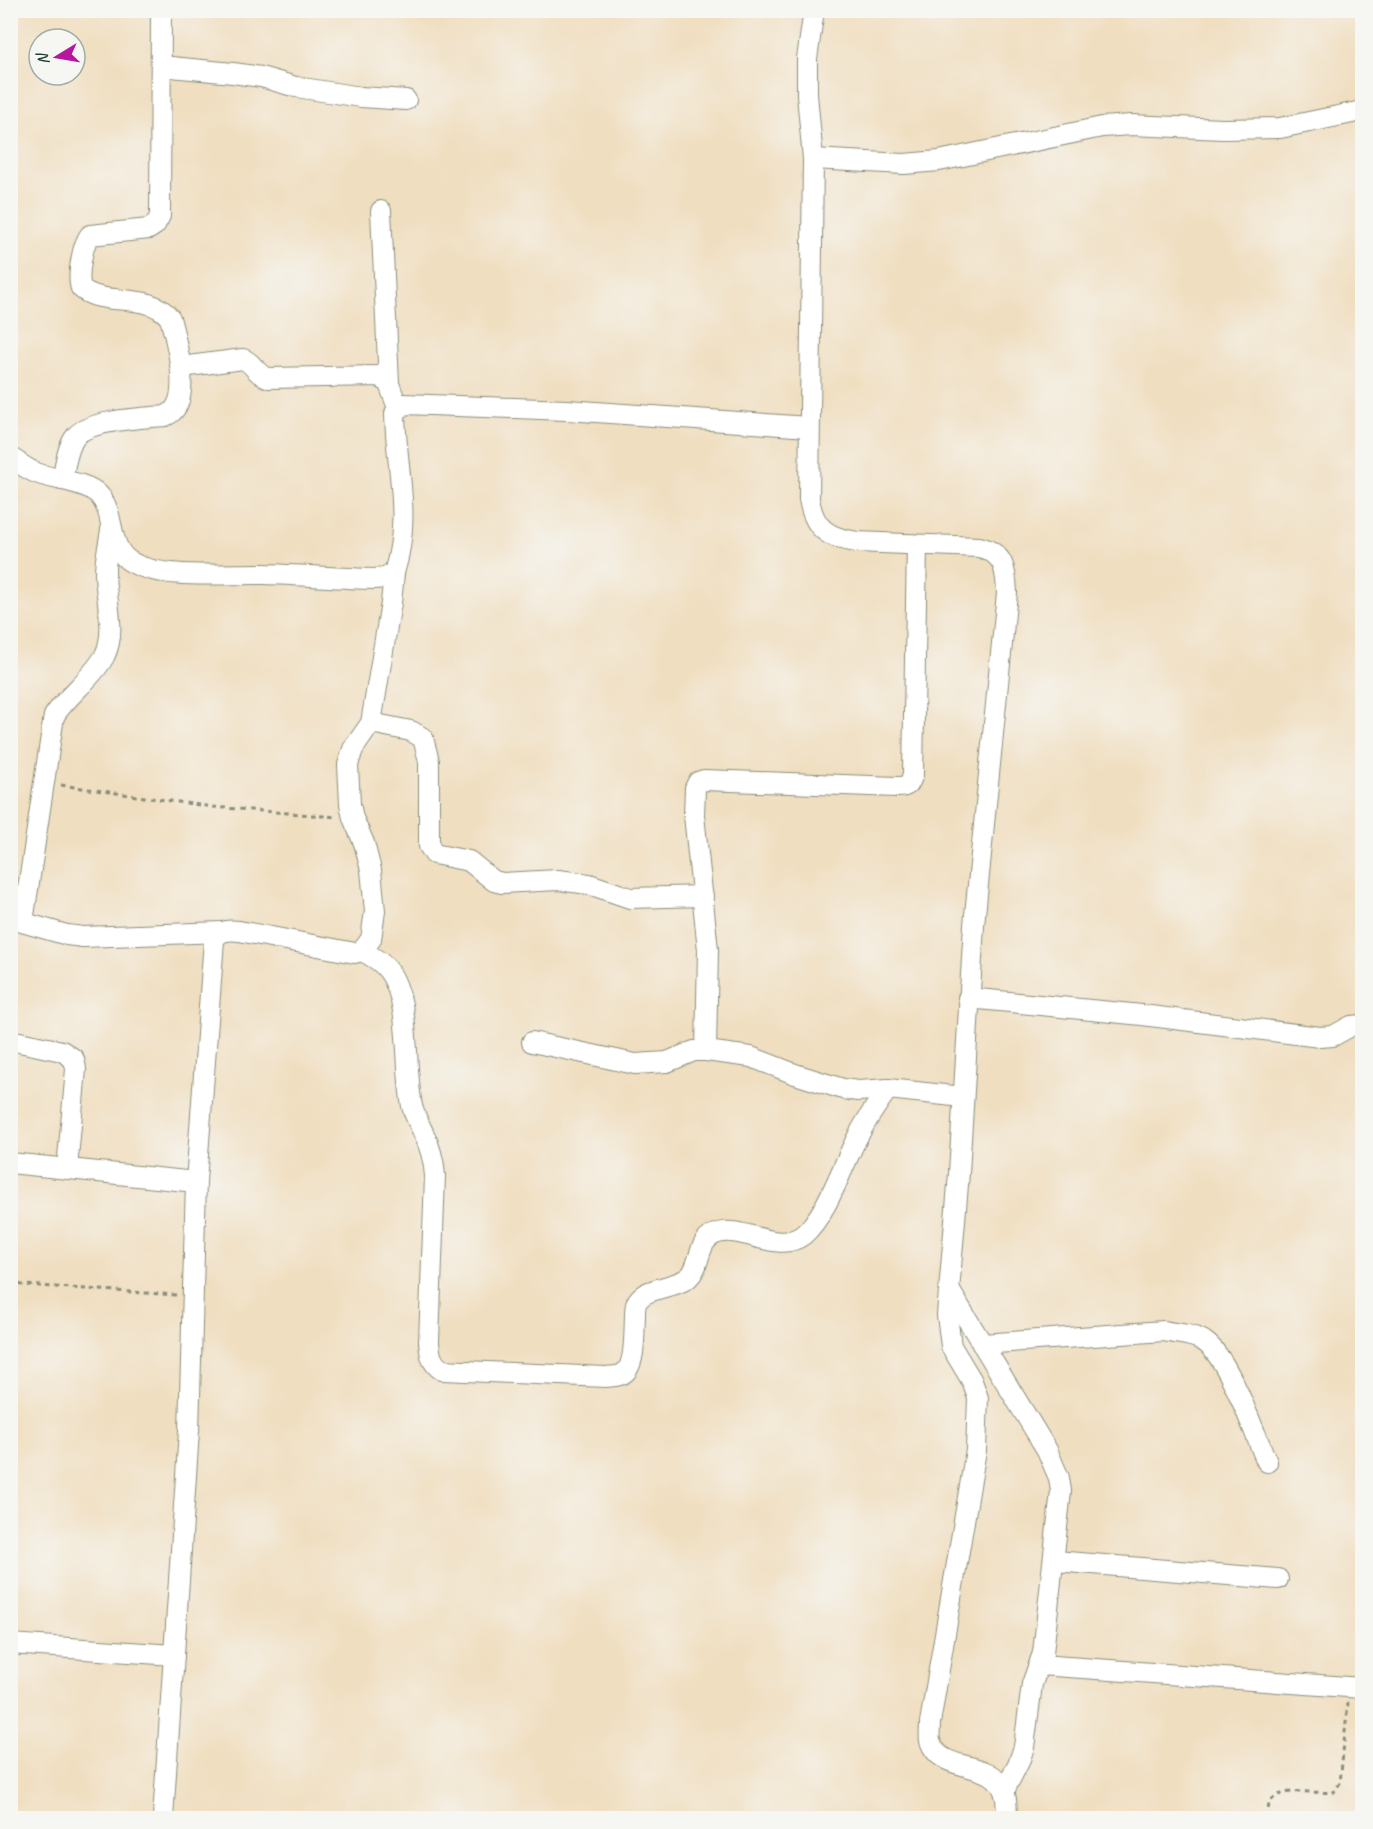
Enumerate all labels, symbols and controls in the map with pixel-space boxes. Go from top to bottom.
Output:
north arrow [27,27,87,87]
text: N [32,50,54,66]

